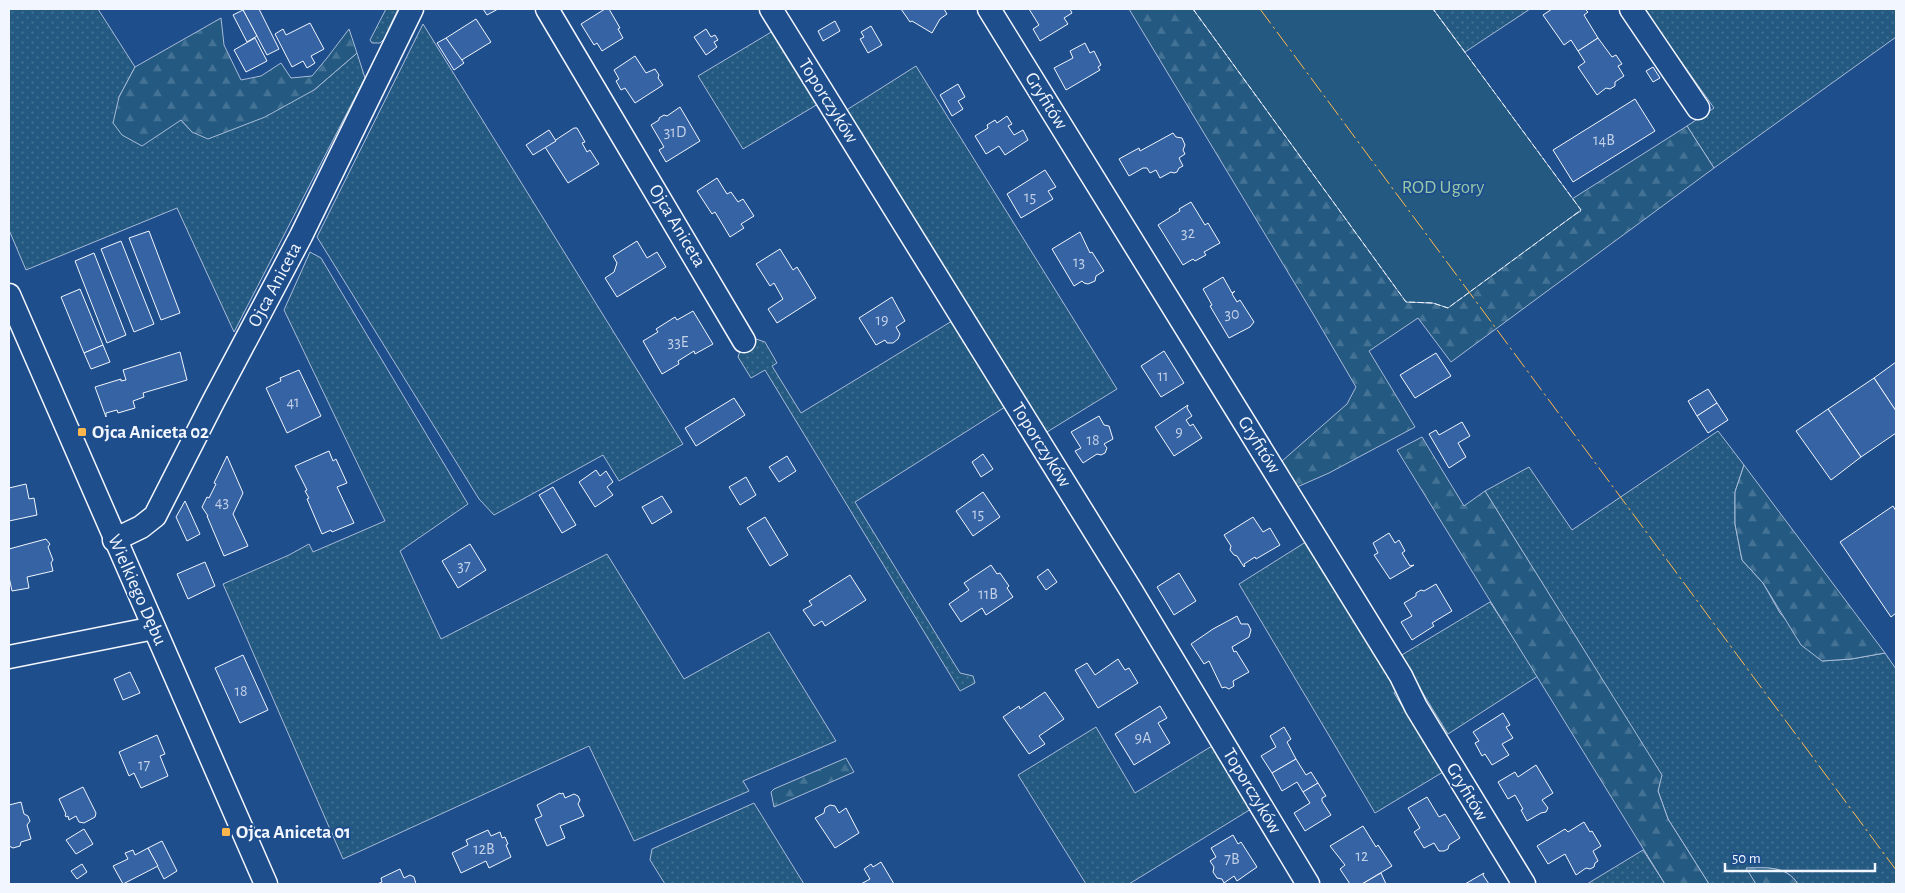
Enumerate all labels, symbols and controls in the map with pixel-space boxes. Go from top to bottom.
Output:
street label: Toporczyków [795,55,862,147]
street label: Gryfitów [1021,69,1071,133]
house number: 31D [664,124,686,140]
house number: 14B [1593,132,1615,148]
park label: ROD Ugory [1402,178,1484,197]
street label: Ojca Aniceta [645,181,709,271]
house number: 15 [1024,189,1036,205]
house number: 32 [1181,225,1195,241]
street label: Ojca Aniceta [245,239,305,330]
house number: 13 [1073,254,1085,270]
house number: 30 [1224,306,1240,322]
house number: 19 [875,312,889,328]
house number: 33E [668,334,689,350]
house number: 11 [1157,368,1169,384]
house number: 41 [286,394,300,410]
street label: Toporczyków [1008,399,1075,491]
street label: Gryfitów [1234,413,1284,477]
place label: Ojca Aniceta 02 [92,423,209,442]
house number: 9 [1175,424,1183,440]
marker: Ojca Aniceta 02 [76,426,88,438]
house number: 18 [1086,432,1100,448]
house number: 43 [215,494,229,510]
house number: 15 [972,506,984,522]
street label: Wielkiego Dębu [104,532,170,649]
house number: 37 [457,558,471,574]
house number: 11B [978,586,998,602]
house number: 18 [234,683,248,699]
house number: 9A [1135,730,1151,746]
street label: Toporczyków [1219,745,1285,837]
house number: 17 [138,757,150,773]
street label: Gryfitów [1442,760,1492,824]
place label: Ojca Aniceta 01 [236,823,351,842]
marker: Ojca Aniceta 01 [220,826,232,838]
scale bar [1725,840,1875,872]
house number: 12B [473,841,495,857]
house number: 12 [1356,848,1368,864]
house number: 7B [1224,851,1240,867]
text: 50 m [1732,851,1761,866]

